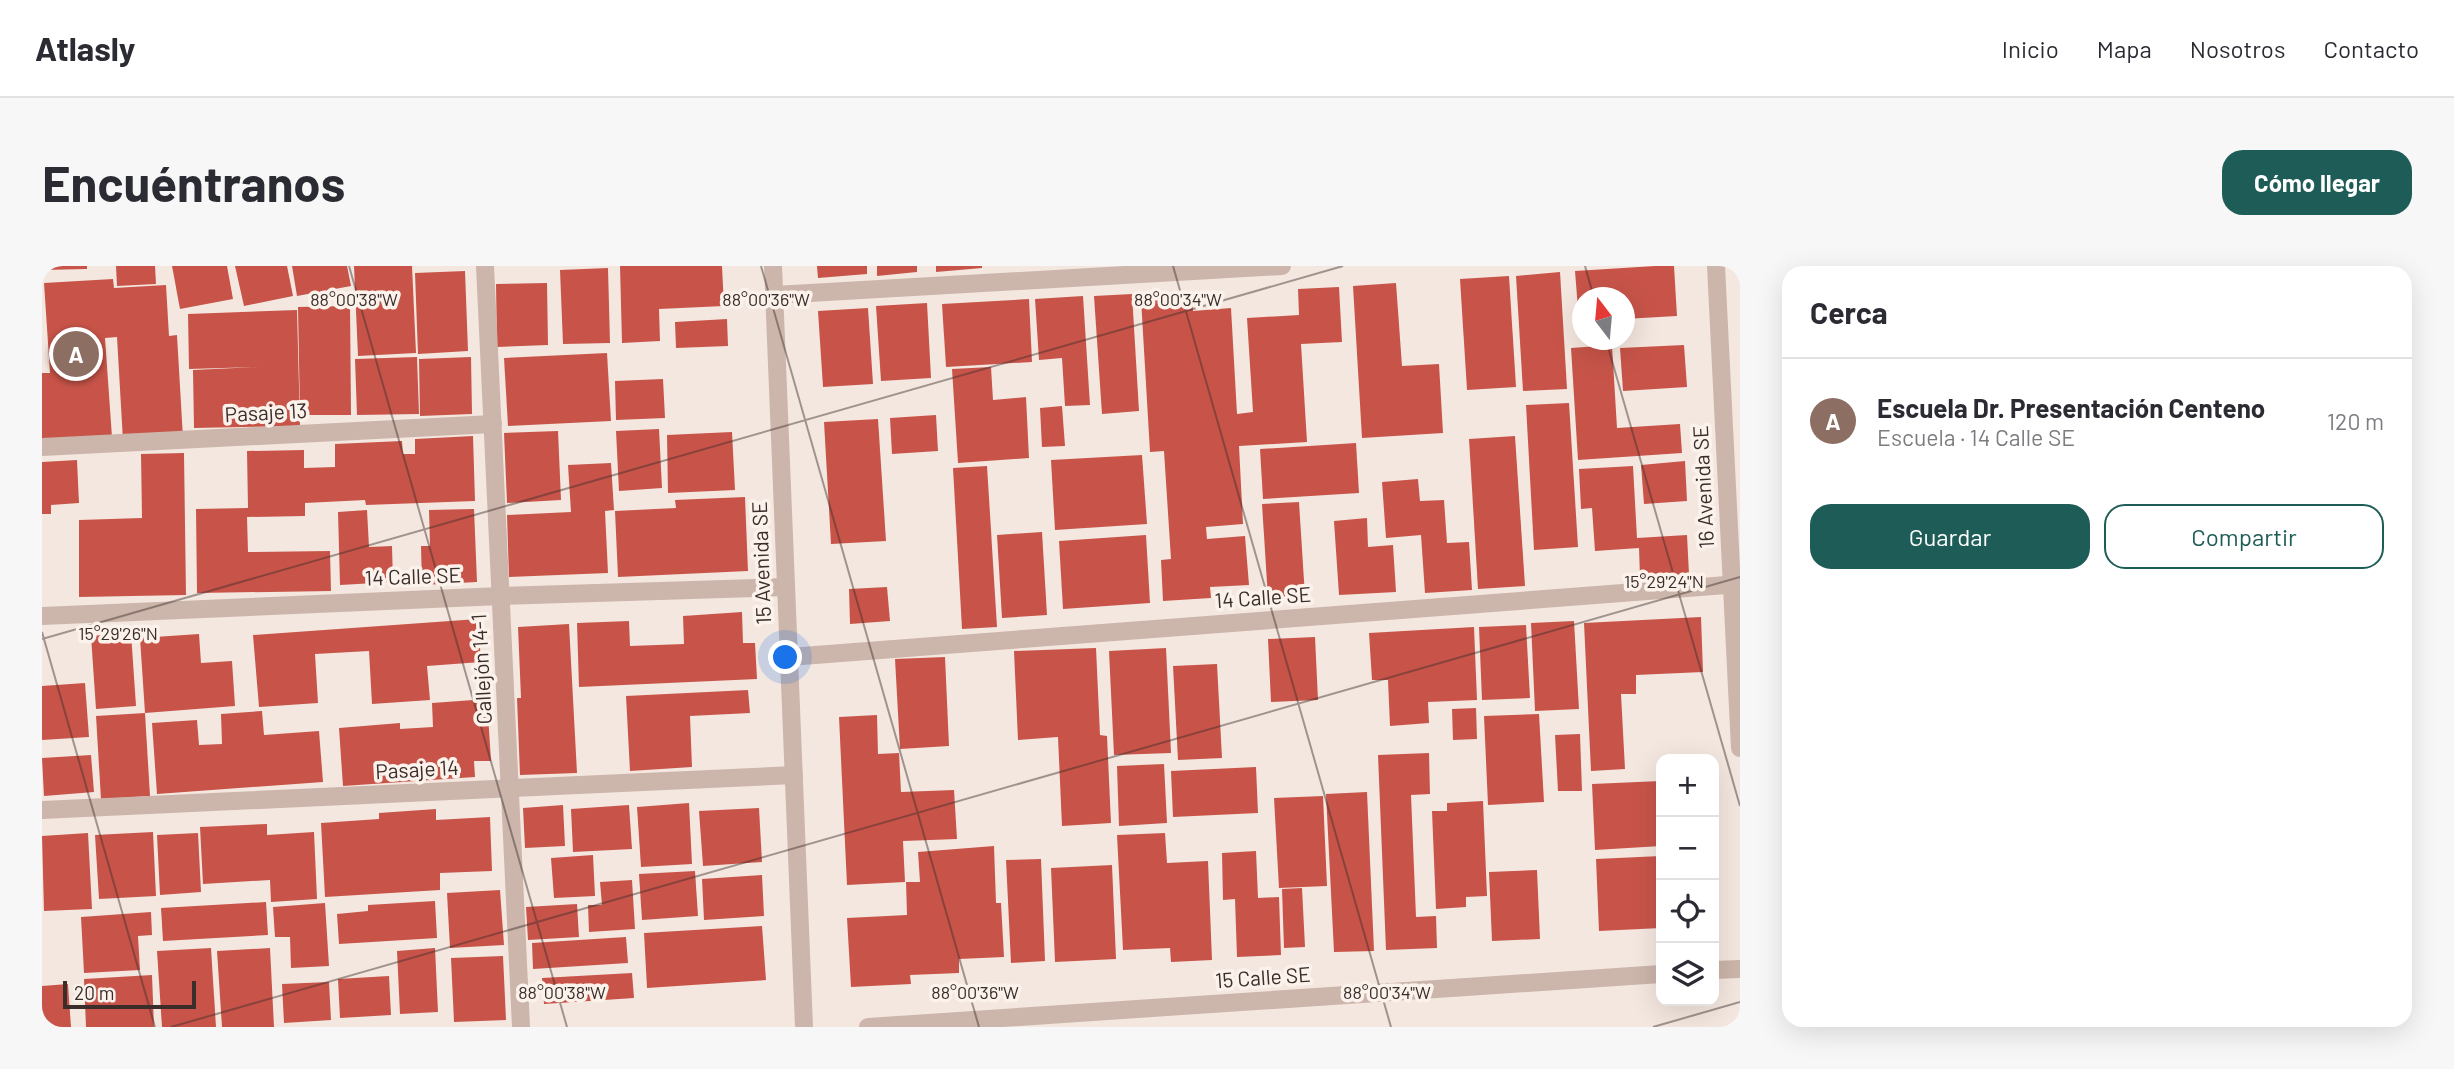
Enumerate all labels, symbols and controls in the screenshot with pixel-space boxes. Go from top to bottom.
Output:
text: Atlasly [35,28,135,68]
text: Inicio [2002,34,2059,63]
text: Mapa [2097,34,2152,63]
text: Nosotros [2190,34,2286,63]
text: Contacto [2324,34,2419,63]
button: Cómo llegar [2222,150,2412,215]
text: Encuéntranos [42,153,345,212]
north arrow [1572,287,1635,350]
text: 88°00'38"W [310,288,398,310]
text: 88°00'36"W [722,288,810,310]
text: 88°00'34"W [1134,288,1222,310]
text: Cerca [1810,294,1888,330]
pin: A [53,328,99,380]
text: Escuela Dr. Presentación Centeno [1877,392,2265,423]
street label: Pasaje 13 [224,397,308,426]
text: A [1825,407,1841,435]
text: 120 m [2327,407,2384,435]
text: Escuela · 14 Calle SE [1877,423,2075,451]
street label: 16 Avenida SE [1687,425,1718,549]
street label: 15 Avenida SE [746,501,775,625]
button: Guardar [1810,504,2090,569]
button: Compartir [2104,504,2384,569]
street label: 14 Calle SE [364,561,462,590]
text: 15°29'24"N [1624,570,1704,592]
street label: 14 Calle SE [1214,581,1312,612]
street label: Callejón 14-1 [465,613,496,725]
text: 15°29'26"N [78,622,158,644]
your location [768,640,802,674]
street label: Pasaje 14 [375,754,459,783]
map controls [1656,754,1719,1006]
button: + [1656,754,1719,817]
button: − [1656,817,1719,880]
button: locate [1656,880,1719,943]
button: layers [1656,943,1719,1006]
street label: 15 Calle SE [1214,961,1312,992]
scale bar [63,978,196,1010]
text: 20 m [74,981,114,1004]
text: 88°00'38"W [518,981,606,1003]
text: 88°00'36"W [931,981,1019,1003]
text: 88°00'34"W [1343,981,1431,1003]

